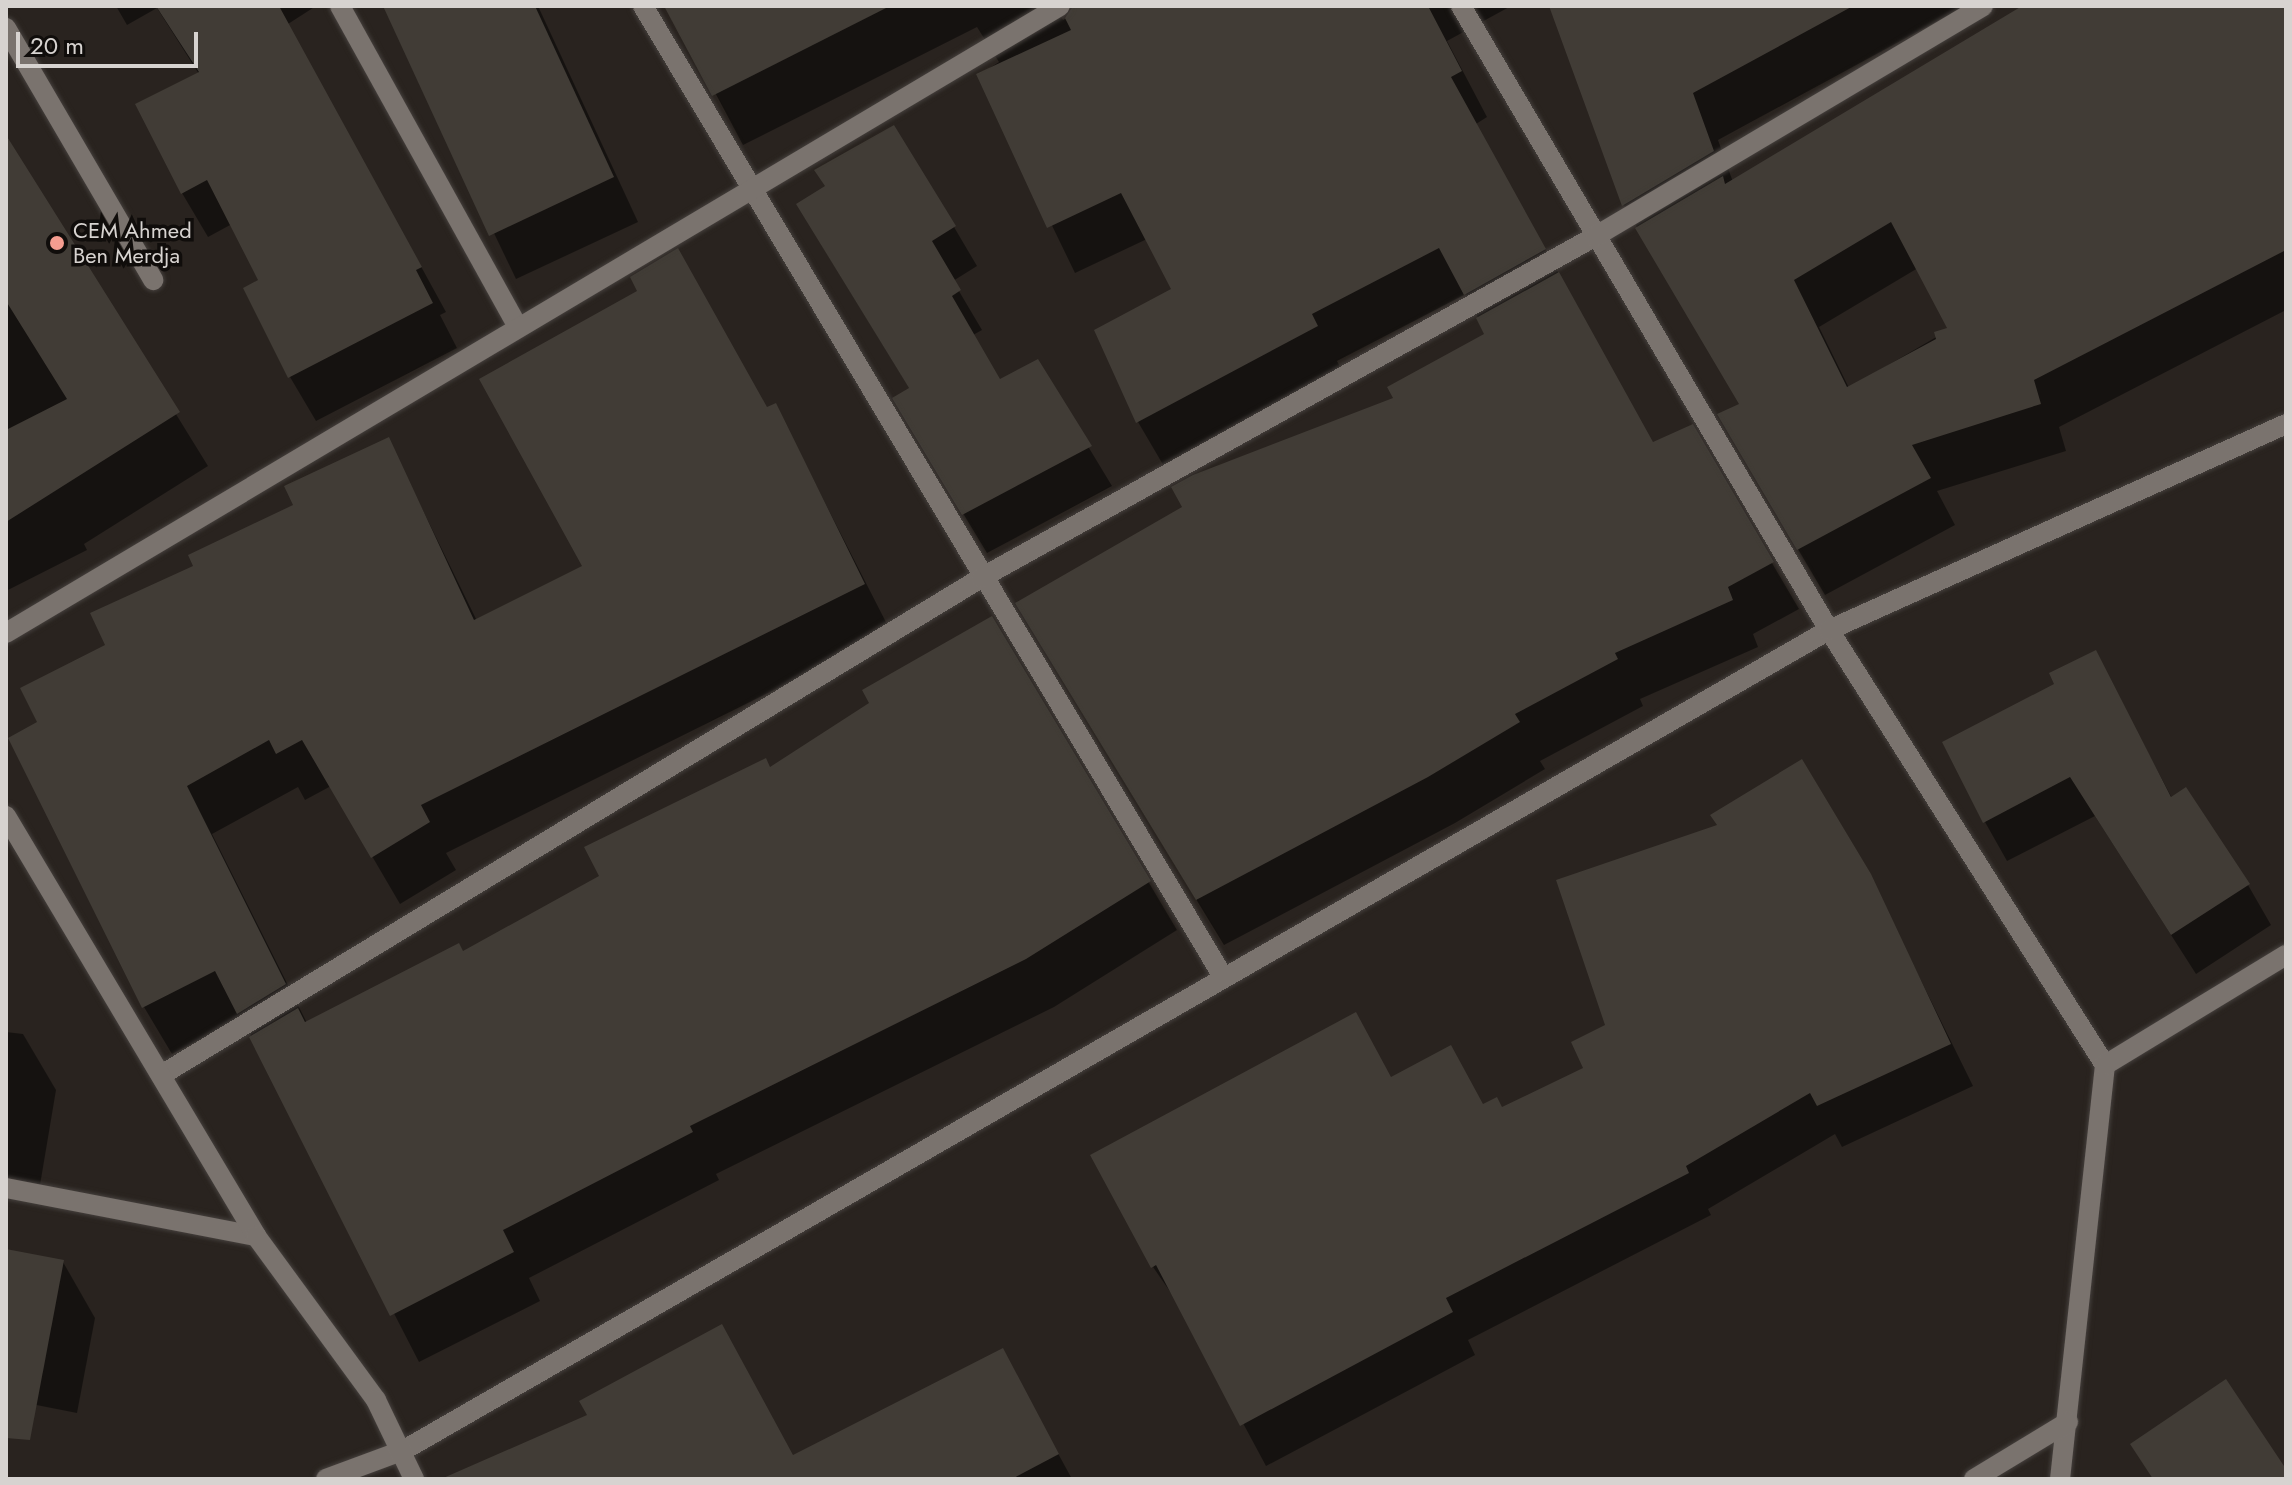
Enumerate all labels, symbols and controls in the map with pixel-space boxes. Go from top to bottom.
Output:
scale bar [20,16,202,66]
text: 20 m [30,28,84,63]
place label: CEM Ahmed Ben Merdja [73,217,192,268]
marker: CEM Ahmed Ben Merdja [48,234,66,252]

